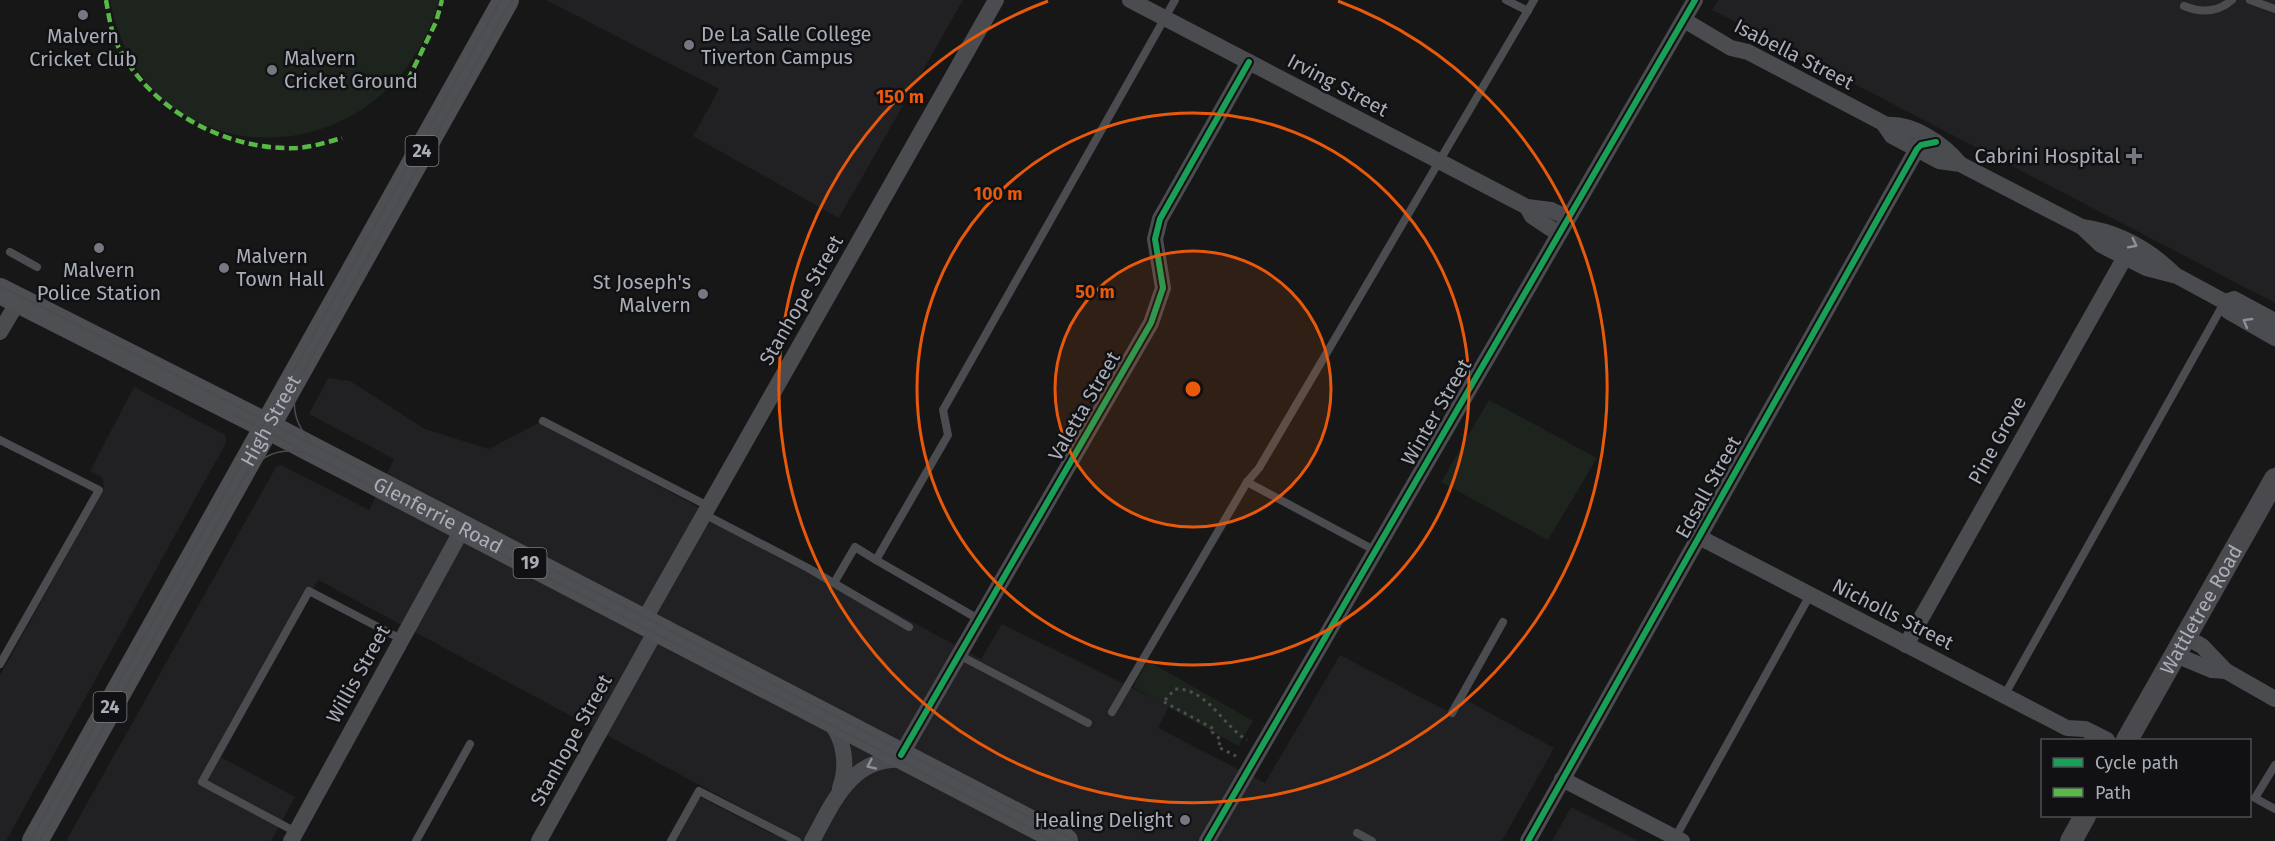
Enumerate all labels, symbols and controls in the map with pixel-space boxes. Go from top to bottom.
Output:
marker: Malvern Cricket Club [76,8,90,22]
street label: Isabella Street [1730,14,1858,95]
place label: De La Salle College Tiverton Campus [701,22,871,69]
place label: Malvern Cricket Club [29,24,137,71]
marker: De La Salle College Tiverton Campus [682,38,696,52]
place label: Malvern Cricket Ground [284,46,418,93]
street label: Irving Street [1283,48,1393,122]
marker: Malvern Cricket Ground [265,63,279,77]
text: 150 m [876,86,924,108]
road number: 24 [406,136,438,166]
place label: Cabrini Hospital [1974,144,2120,168]
marker: Cabrini Hospital [2125,147,2143,165]
text: 100 m [974,183,1022,205]
street label: Stanhope Street [754,230,848,369]
one-way arrow [2127,237,2138,248]
marker: Malvern Police Station [92,241,106,255]
place label: Malvern Town Hall [236,244,324,291]
place label: Malvern Police Station [37,258,161,305]
marker: Malvern Town Hall [217,261,231,275]
place label: St Joseph's Malvern [593,270,691,317]
text: 50 m [1075,281,1115,303]
marker: St Joseph's Malvern [696,287,710,301]
one-way arrow [2243,318,2253,329]
street label: Valetta Street [1043,346,1125,465]
street label: Winter Street [1396,354,1477,470]
street label: High Street [235,370,306,470]
centre of rings [1183,379,1203,399]
street label: Pine Grove [1963,392,2031,488]
street label: Edsall Street [1670,431,1746,542]
street label: Glenferrie Road [370,472,507,558]
street label: Wattletree Road [2155,540,2247,679]
road number: 19 [514,548,546,578]
street label: Nicholls Street [1828,573,1958,655]
street label: Willis Street [321,620,395,727]
street label: Stanhope Street [525,670,617,810]
road number: 24 [94,692,126,722]
legend [2041,739,2251,817]
text: Cycle path [2095,752,2179,774]
one-way arrow [866,758,877,770]
text: Path [2095,782,2131,804]
place label: Healing Delight [1034,808,1174,832]
marker: Healing Delight [1178,813,1192,827]

